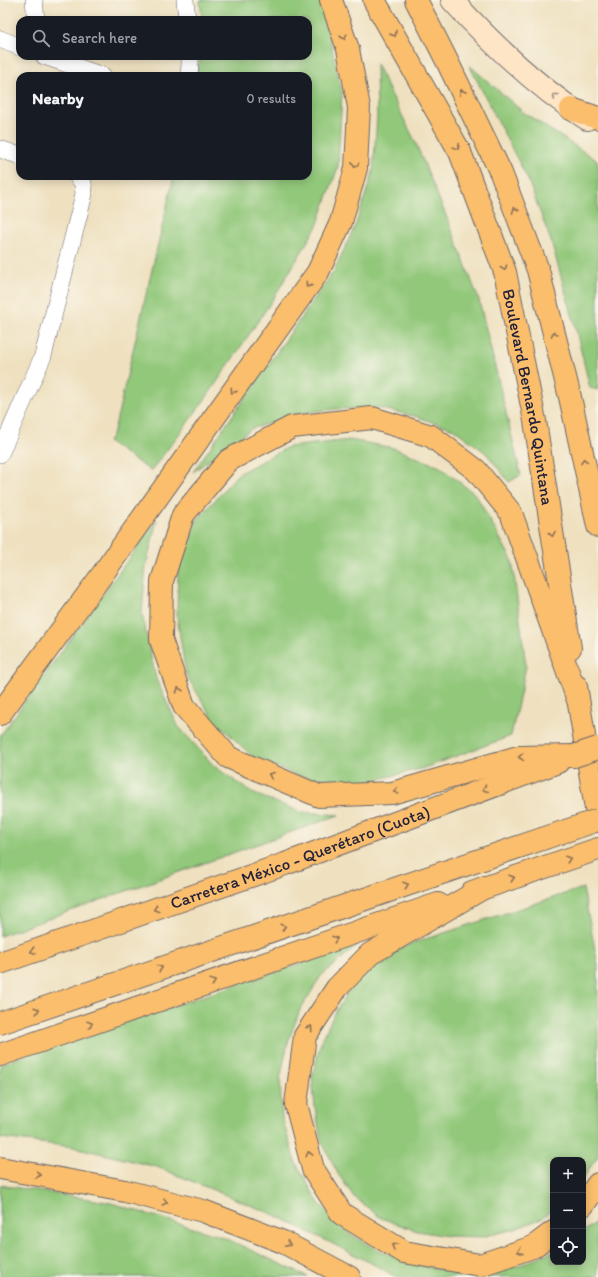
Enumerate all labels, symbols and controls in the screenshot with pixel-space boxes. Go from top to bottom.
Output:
search box [16,16,312,60]
icon: search [30,27,52,49]
text: Search here [62,29,137,47]
one-way arrow [389,30,396,37]
one-way arrow [339,33,348,40]
text: Nearby [32,88,84,108]
one-way arrow [459,88,467,96]
text: 0 results [246,91,296,106]
one-way arrow [552,94,559,101]
one-way arrow [452,143,460,150]
one-way arrow [351,162,360,168]
one-way arrow [512,207,520,214]
one-way arrow [499,265,508,272]
one-way arrow [306,281,313,288]
street label: Boulevard Bernardo Quintana [499,287,558,506]
one-way arrow [550,331,559,338]
one-way arrow [230,387,238,394]
one-way arrow [580,457,588,464]
one-way arrow [547,531,556,537]
one-way arrow [175,687,183,694]
one-way arrow [518,752,524,761]
one-way arrow [267,772,275,780]
one-way arrow [482,784,489,792]
one-way arrow [393,787,399,795]
street label: Carretera México - Querétaro (Cuota) [167,801,432,913]
one-way arrow [565,856,572,864]
one-way arrow [508,874,515,883]
one-way arrow [403,881,410,890]
one-way arrow [152,904,159,912]
one-way arrow [280,923,287,931]
one-way arrow [332,935,339,944]
one-way arrow [30,947,37,955]
one-way arrow [156,965,163,973]
one-way arrow [209,978,216,986]
one-way arrow [33,1006,40,1015]
one-way arrow [86,1021,93,1029]
one-way arrow [305,1025,313,1032]
one-way arrow [305,1151,314,1158]
map controls [550,1157,586,1265]
button: + [550,1157,586,1193]
one-way arrow [35,1170,41,1178]
button: − [550,1193,586,1229]
one-way arrow [162,1197,169,1205]
button: locate [550,1229,586,1265]
one-way arrow [284,1240,291,1247]
one-way arrow [391,1243,398,1251]
one-way arrow [516,1247,523,1255]

